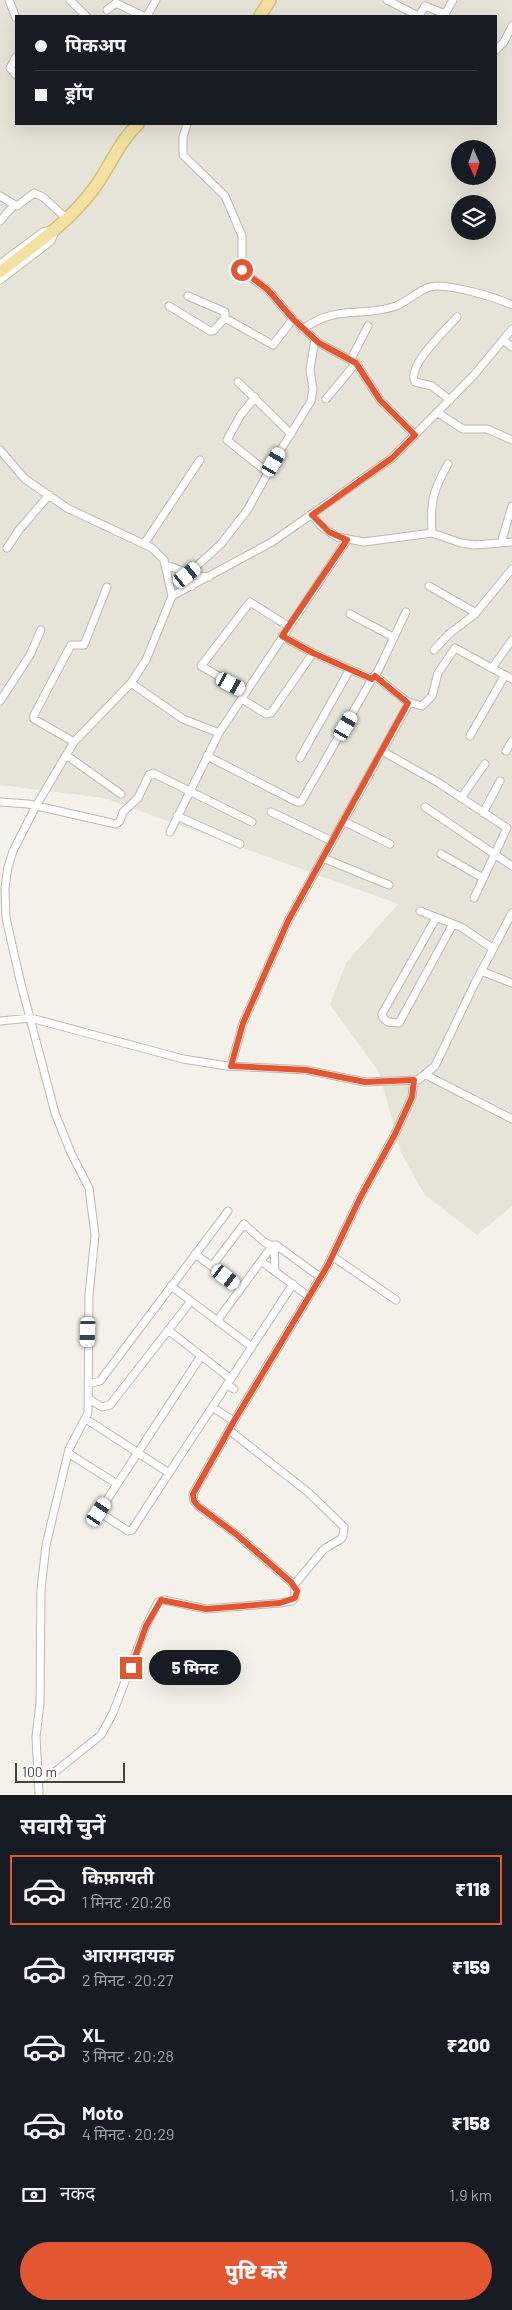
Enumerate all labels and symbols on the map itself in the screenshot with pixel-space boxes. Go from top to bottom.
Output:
north arrow [451,140,496,185]
route start [231,259,253,281]
car [260,445,287,479]
car [170,560,203,590]
car [214,670,247,698]
car [332,709,359,743]
car [209,1262,242,1292]
car [79,1317,96,1347]
car [84,1495,113,1529]
callout: 5 मिनट [148,1650,241,1686]
route end [120,1657,142,1679]
scale bar [15,1760,125,1783]

